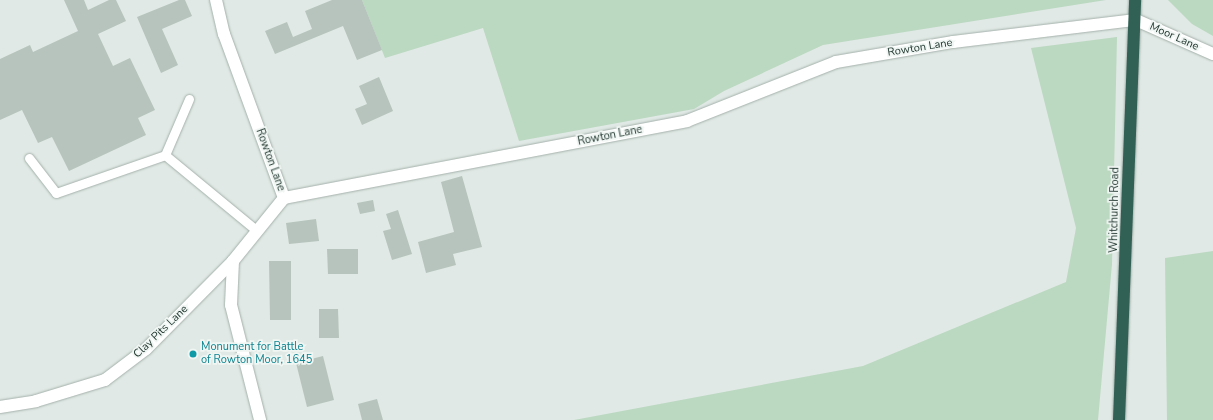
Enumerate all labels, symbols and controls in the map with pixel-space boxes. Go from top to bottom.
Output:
street label: Moor Lane [1147,20,1201,54]
street label: Rowton Lane [887,36,953,60]
street label: Rowton Lane [577,123,643,149]
street label: Rowton Lane [253,127,287,193]
street label: Whitchurch Road [1108,167,1122,253]
street label: Clay Pits Lane [131,303,191,361]
place label: Monument for Battle of Rowton Moor, 1645 [201,341,312,367]
marker: Monument for Battle of Rowton Moor, 1645 [188,349,198,359]

